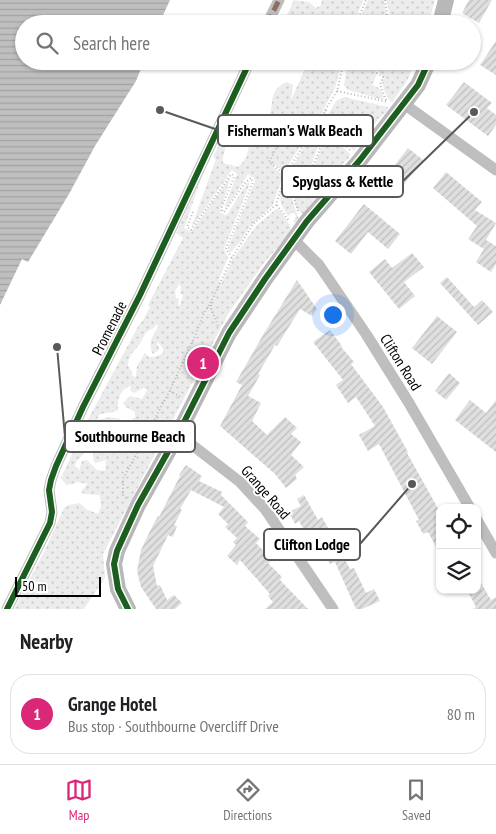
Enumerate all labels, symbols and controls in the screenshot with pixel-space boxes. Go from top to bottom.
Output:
search box [15,15,481,70]
icon: search [33,29,61,57]
text: Search here [73,31,150,55]
callout: Fisherman's Walk Beach [218,115,373,146]
text: Fisherman's Walk Beach [228,120,362,140]
callout: Spyglass & Kettle [282,166,403,197]
text: Spyglass & Kettle [293,171,394,191]
street label: Promenade [87,298,131,358]
your location [320,302,346,328]
street label: Clifton Road [376,330,426,394]
pin: 1 [187,344,219,382]
callout: Southbourne Beach [65,421,195,452]
text: Southbourne Beach [75,426,185,446]
street label: Grange Road [237,461,295,523]
map controls [436,504,481,594]
button: locate [436,504,481,549]
callout: Clifton Lodge [264,529,360,560]
text: Clifton Lodge [274,534,350,554]
button: layers [436,549,481,594]
scale bar [15,574,101,597]
text: 50 m [22,577,47,595]
text: Nearby [20,628,73,655]
text: Grange Hotel [68,692,157,716]
text: 1 [33,704,41,724]
text: 80 m [447,704,475,724]
text: Bus stop · Southbourne Overcliff Drive [68,716,279,736]
tab: Map [65,776,93,824]
tab: Directions [223,776,272,824]
tab: Saved [402,776,431,824]

